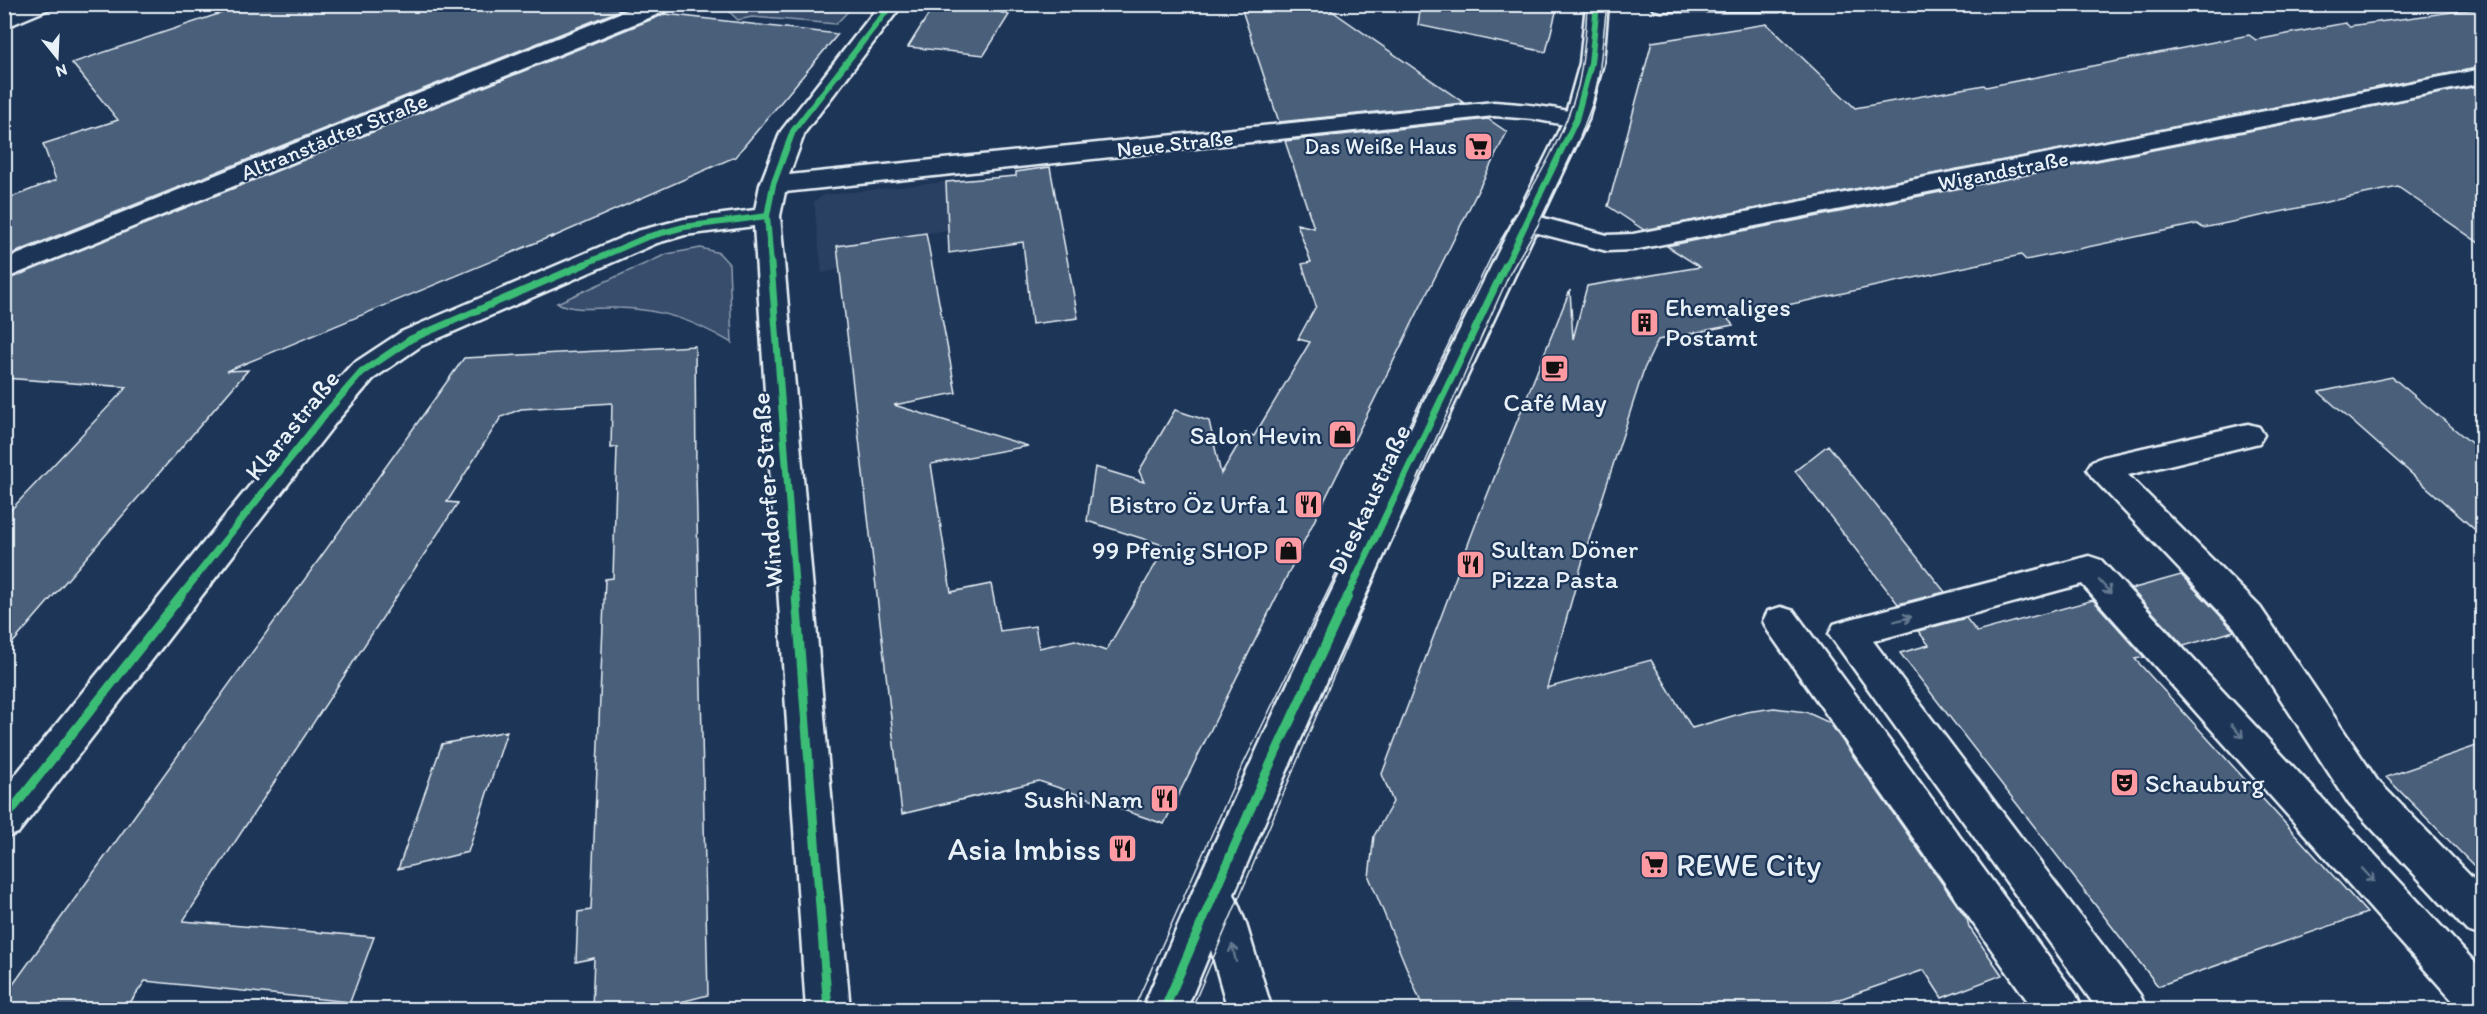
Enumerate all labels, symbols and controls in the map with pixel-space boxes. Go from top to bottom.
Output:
north arrow [27,27,87,87]
text: N [53,60,70,81]
street label: Altranstädter Straße [237,87,432,186]
street label: Neue Straße [1115,124,1235,163]
supermarket icon: Das Weiße Haus [1462,130,1494,162]
place label: Das Weiße Haus [1304,133,1457,160]
street label: Wigandstraße [1936,145,2071,196]
place label: Ehemaliges Postamt [1665,291,1791,353]
building icon: Ehemaliges Postamt [1628,306,1660,338]
cafe icon: Café May [1539,352,1571,384]
street label: Klarastraße [238,363,346,487]
place label: Café May [1503,386,1607,418]
street label: Windorfer Straße [744,391,790,589]
place label: Salon Hevin [1190,419,1322,451]
street label: Dieskaustraße [1320,419,1418,579]
shop icon: Salon Hevin [1327,419,1359,451]
place label: Bistro Öz Urfa 1 [1109,488,1288,520]
restaurant icon: Bistro Öz Urfa 1 [1293,488,1325,520]
place label: Sultan Döner Pizza Pasta [1491,533,1638,595]
place label: 99 Pfenig SHOP [1092,534,1268,566]
shop icon: 99 Pfenig SHOP [1273,534,1305,566]
restaurant icon: Sultan Döner Pizza Pasta [1454,548,1486,580]
one-way arrow [2098,579,2112,594]
one-way arrow [1893,612,1912,624]
one-way arrow [2229,723,2243,738]
theatre icon: Schauburg [2108,767,2140,799]
place label: Schauburg [2145,767,2265,799]
place label: Sushi Nam [1024,783,1143,815]
restaurant icon: Sushi Nam [1148,783,1180,815]
place label: Asia Imbiss [948,830,1101,868]
restaurant icon: Asia Imbiss [1106,833,1138,865]
place label: REWE City [1676,846,1821,884]
supermarket icon: REWE City [1639,849,1671,881]
one-way arrow [2361,867,2375,882]
one-way arrow [1228,944,1240,963]

